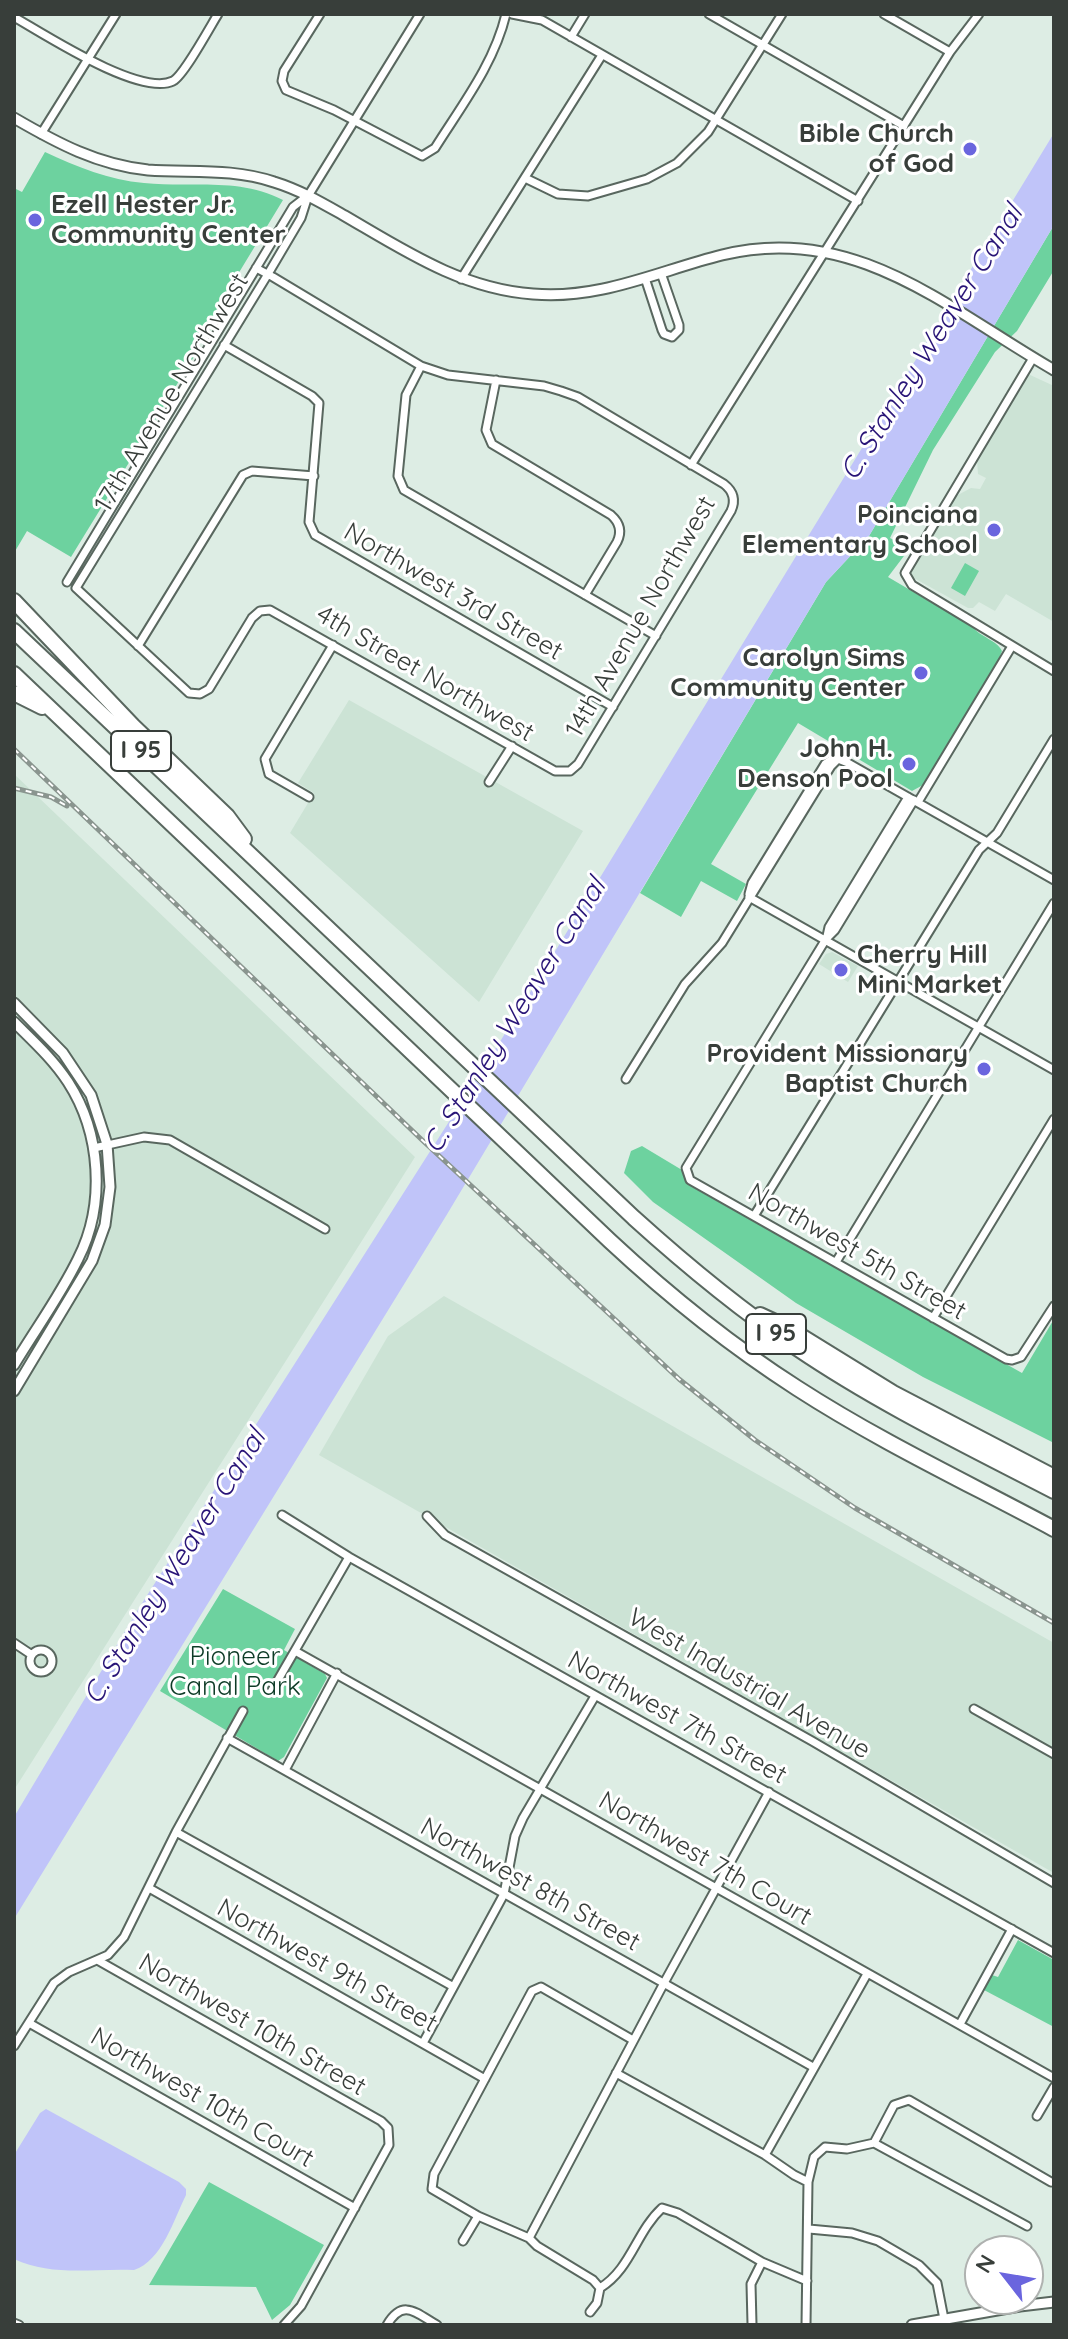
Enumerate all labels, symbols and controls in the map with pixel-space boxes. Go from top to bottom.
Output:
place label: Bible Church of God [799,118,954,180]
marker: Bible Church of God [961,140,979,158]
place label: Ezell Hester Jr. Community Center [51,189,286,250]
water label: C. Stanley Weaver Canal [834,199,1030,487]
marker: Ezell Hester Jr. Community Center [26,211,44,229]
street label: 17th Avenue Northwest [88,268,256,518]
street label: 14th Avenue Northwest [559,491,723,743]
place label: Poinciana Elementary School [742,499,978,560]
street label: Northwest 3rd Street [338,517,568,667]
marker: Poinciana Elementary School [985,521,1003,539]
street label: 4th Street Northwest [311,599,539,749]
place label: Carolyn Sims Community Center [670,642,905,704]
marker: Carolyn Sims Community Center [912,664,930,682]
road number: I 95 [111,731,171,771]
place label: John H. Denson Pool [737,733,893,794]
marker: John H. Denson Pool [900,755,918,773]
water label: C. Stanley Weaver Canal [417,872,613,1160]
place label: Cherry Hill Mini Market [857,939,1002,1000]
marker: Cherry Hill Mini Market [832,961,850,979]
place label: Provident Missionary Baptist Church [706,1038,968,1100]
marker: Provident Missionary Baptist Church [975,1060,993,1078]
street label: Northwest 5th Street [742,1177,972,1327]
road number: I 95 [746,1314,806,1354]
water label: C. Stanley Weaver Canal [77,1423,273,1711]
street label: West Industrial Avenue [622,1602,876,1766]
park label: Pioneer Canal Park [169,1641,301,1702]
street label: Northwest 7th Street [562,1645,792,1791]
street label: Northwest 7th Court [593,1785,817,1933]
street label: Northwest 8th Street [415,1812,645,1958]
street label: Northwest 9th Street [212,1893,442,2039]
street label: Northwest 10th Street [133,1947,371,2103]
street label: Northwest 10th Court [85,2021,319,2175]
north arrow [964,2235,1044,2315]
text: N [969,2250,1001,2278]

